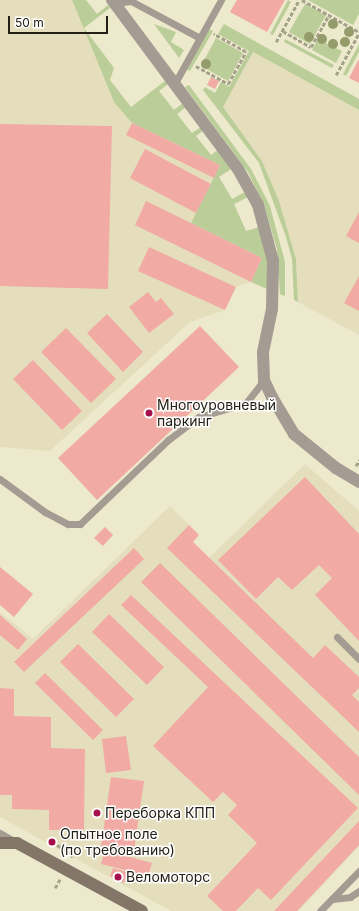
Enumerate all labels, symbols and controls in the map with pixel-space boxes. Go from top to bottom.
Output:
scale bar [10,8,110,34]
text: 50 m [15,15,44,30]
place label: Многоуровневый паркинг [157,397,276,430]
marker: Многоуровневый паркинг [144,408,154,418]
place label: Переборка КПП [105,805,215,821]
marker: Переборка КПП [92,808,102,818]
place label: Опытное поле (по требованию) [60,826,175,858]
marker: Опытное поле (по требованию) [47,837,57,847]
place label: Веломоторс [126,869,210,885]
marker: Веломоторс [113,872,123,882]

